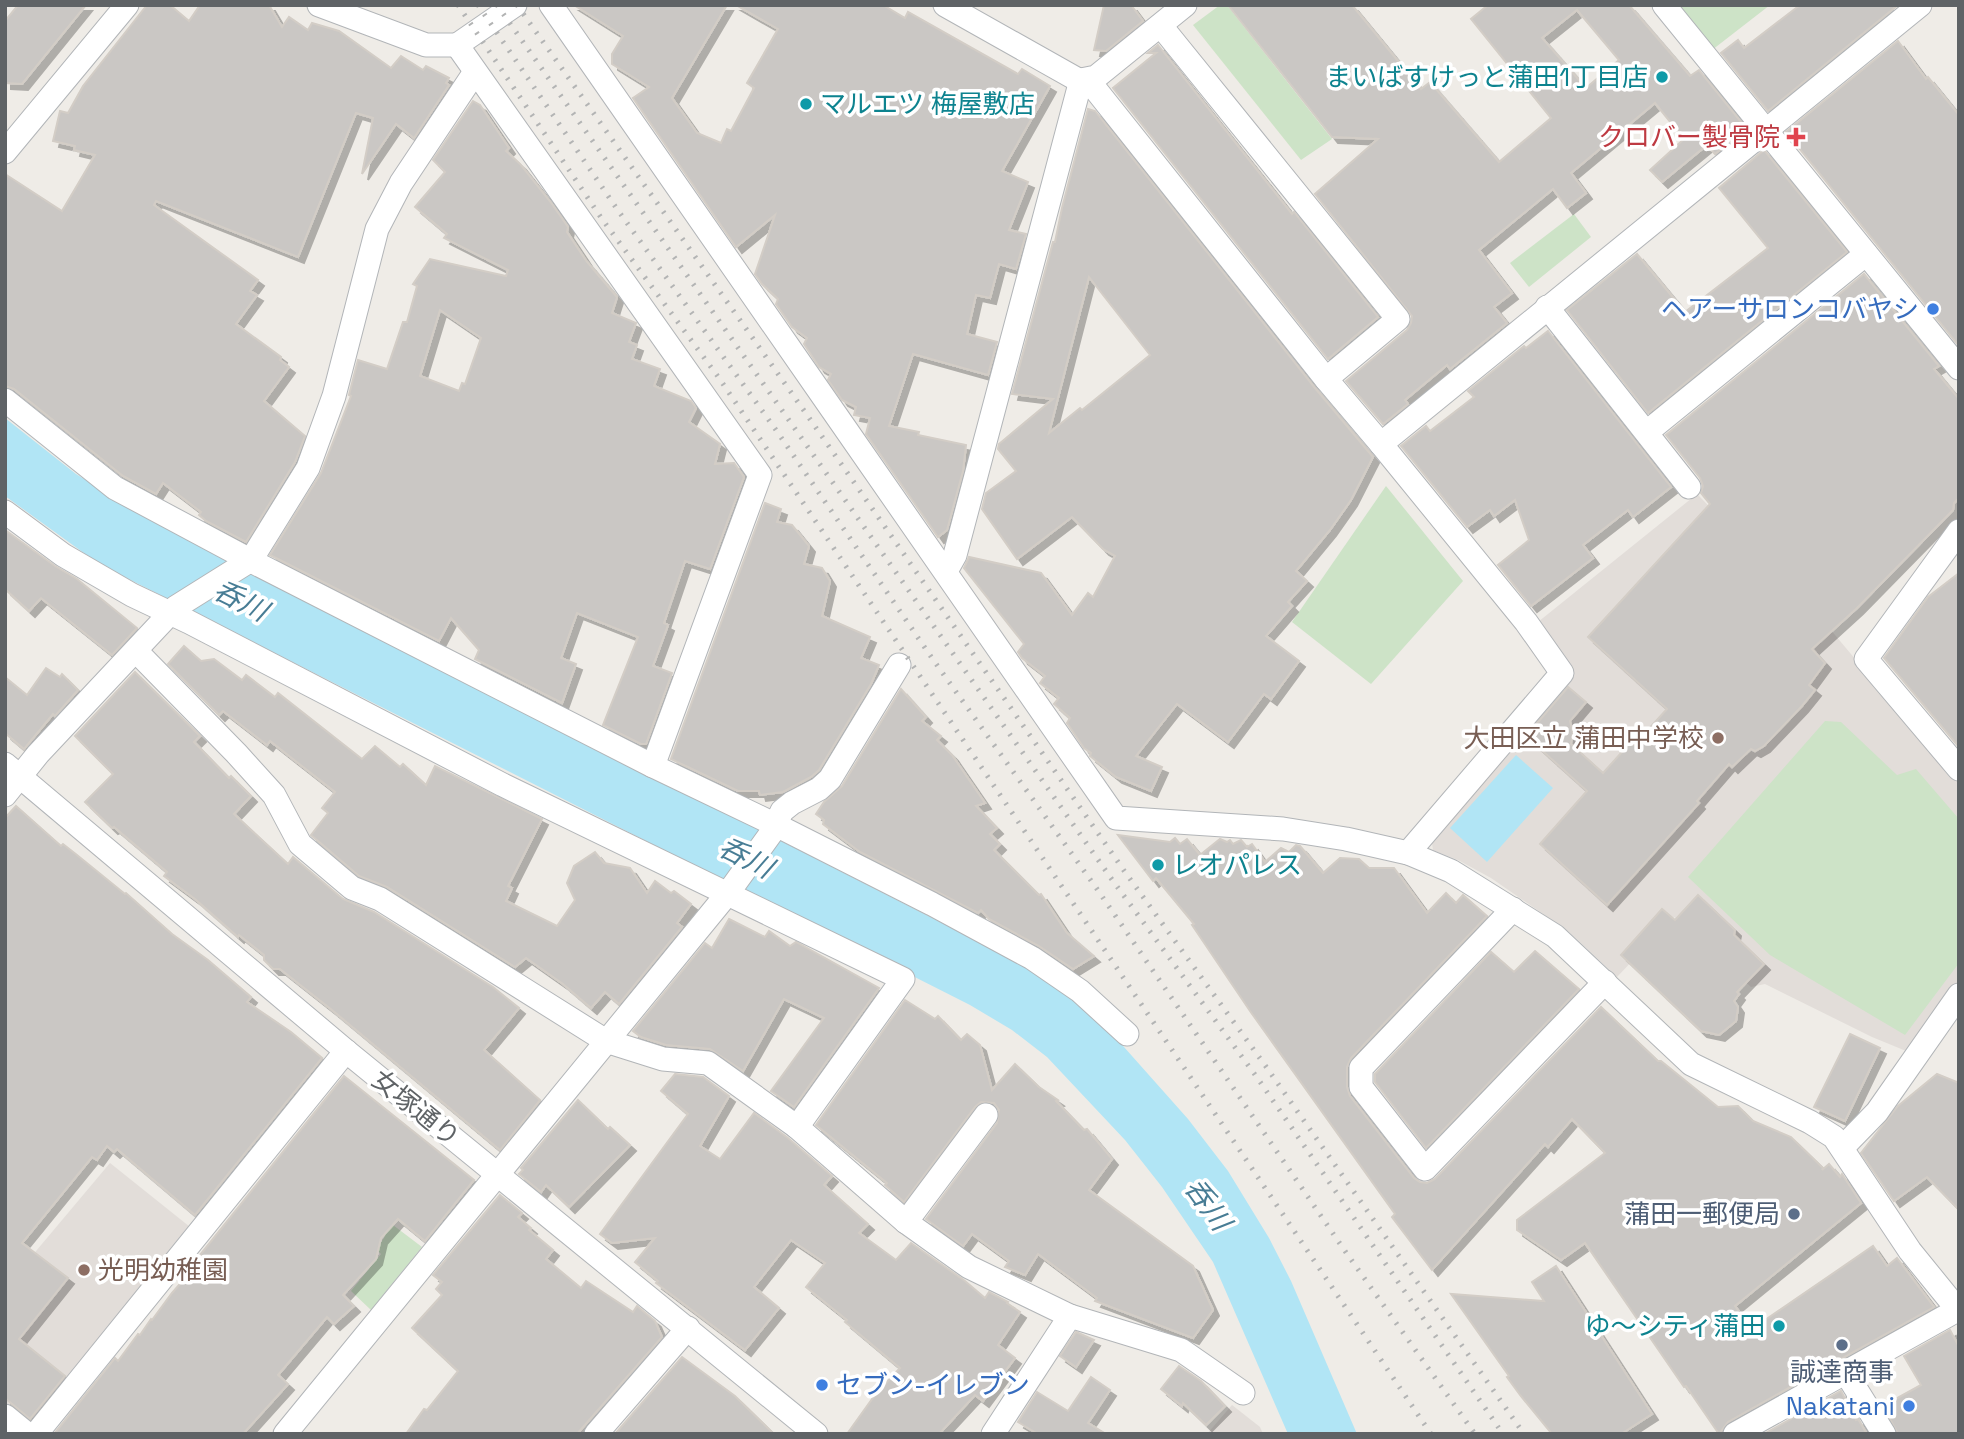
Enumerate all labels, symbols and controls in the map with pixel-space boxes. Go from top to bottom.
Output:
place label: まいばすけっと蒲田1丁目店 [1325,60,1648,94]
marker: まいばすけっと蒲田1丁目店 [1654,69,1670,85]
place label: マルエツ 梅屋敷店 [820,87,1035,121]
marker: マルエツ 梅屋敷店 [798,96,814,112]
place label: クロバー製骨院 [1598,120,1780,154]
marker: クロバー製骨院 [1786,127,1806,147]
place label: ヘアーサロンコバヤシ [1661,292,1919,326]
marker: ヘアーサロンコバヤシ [1925,301,1941,317]
water label: 呑川 [208,571,277,630]
place label: 大田区立 蒲田中学校 [1463,721,1704,755]
marker: 大田区立 蒲田中学校 [1710,730,1726,746]
water label: 呑川 [713,828,782,887]
place label: レオパレス [1172,848,1302,882]
marker: レオパレス [1150,857,1166,873]
street label: 女塚通り [365,1062,467,1154]
water label: 呑川 [1177,1171,1241,1240]
place label: 蒲田一郵便局 [1624,1197,1780,1231]
marker: 蒲田一郵便局 [1786,1206,1802,1222]
place label: 光明幼稚園 [98,1253,228,1287]
marker: 光明幼稚園 [76,1262,92,1278]
place label: ゆ〜シティ蒲田 [1585,1309,1765,1343]
marker: ゆ〜シティ蒲田 [1771,1318,1787,1334]
marker: 誠達商事 [1834,1337,1850,1353]
place label: 誠達商事 [1790,1355,1894,1389]
place label: セブン-イレブン [836,1368,1030,1402]
marker: セブン-イレブン [814,1377,830,1393]
place label: Nakatani [1786,1389,1895,1423]
marker: Nakatani [1901,1398,1917,1414]

